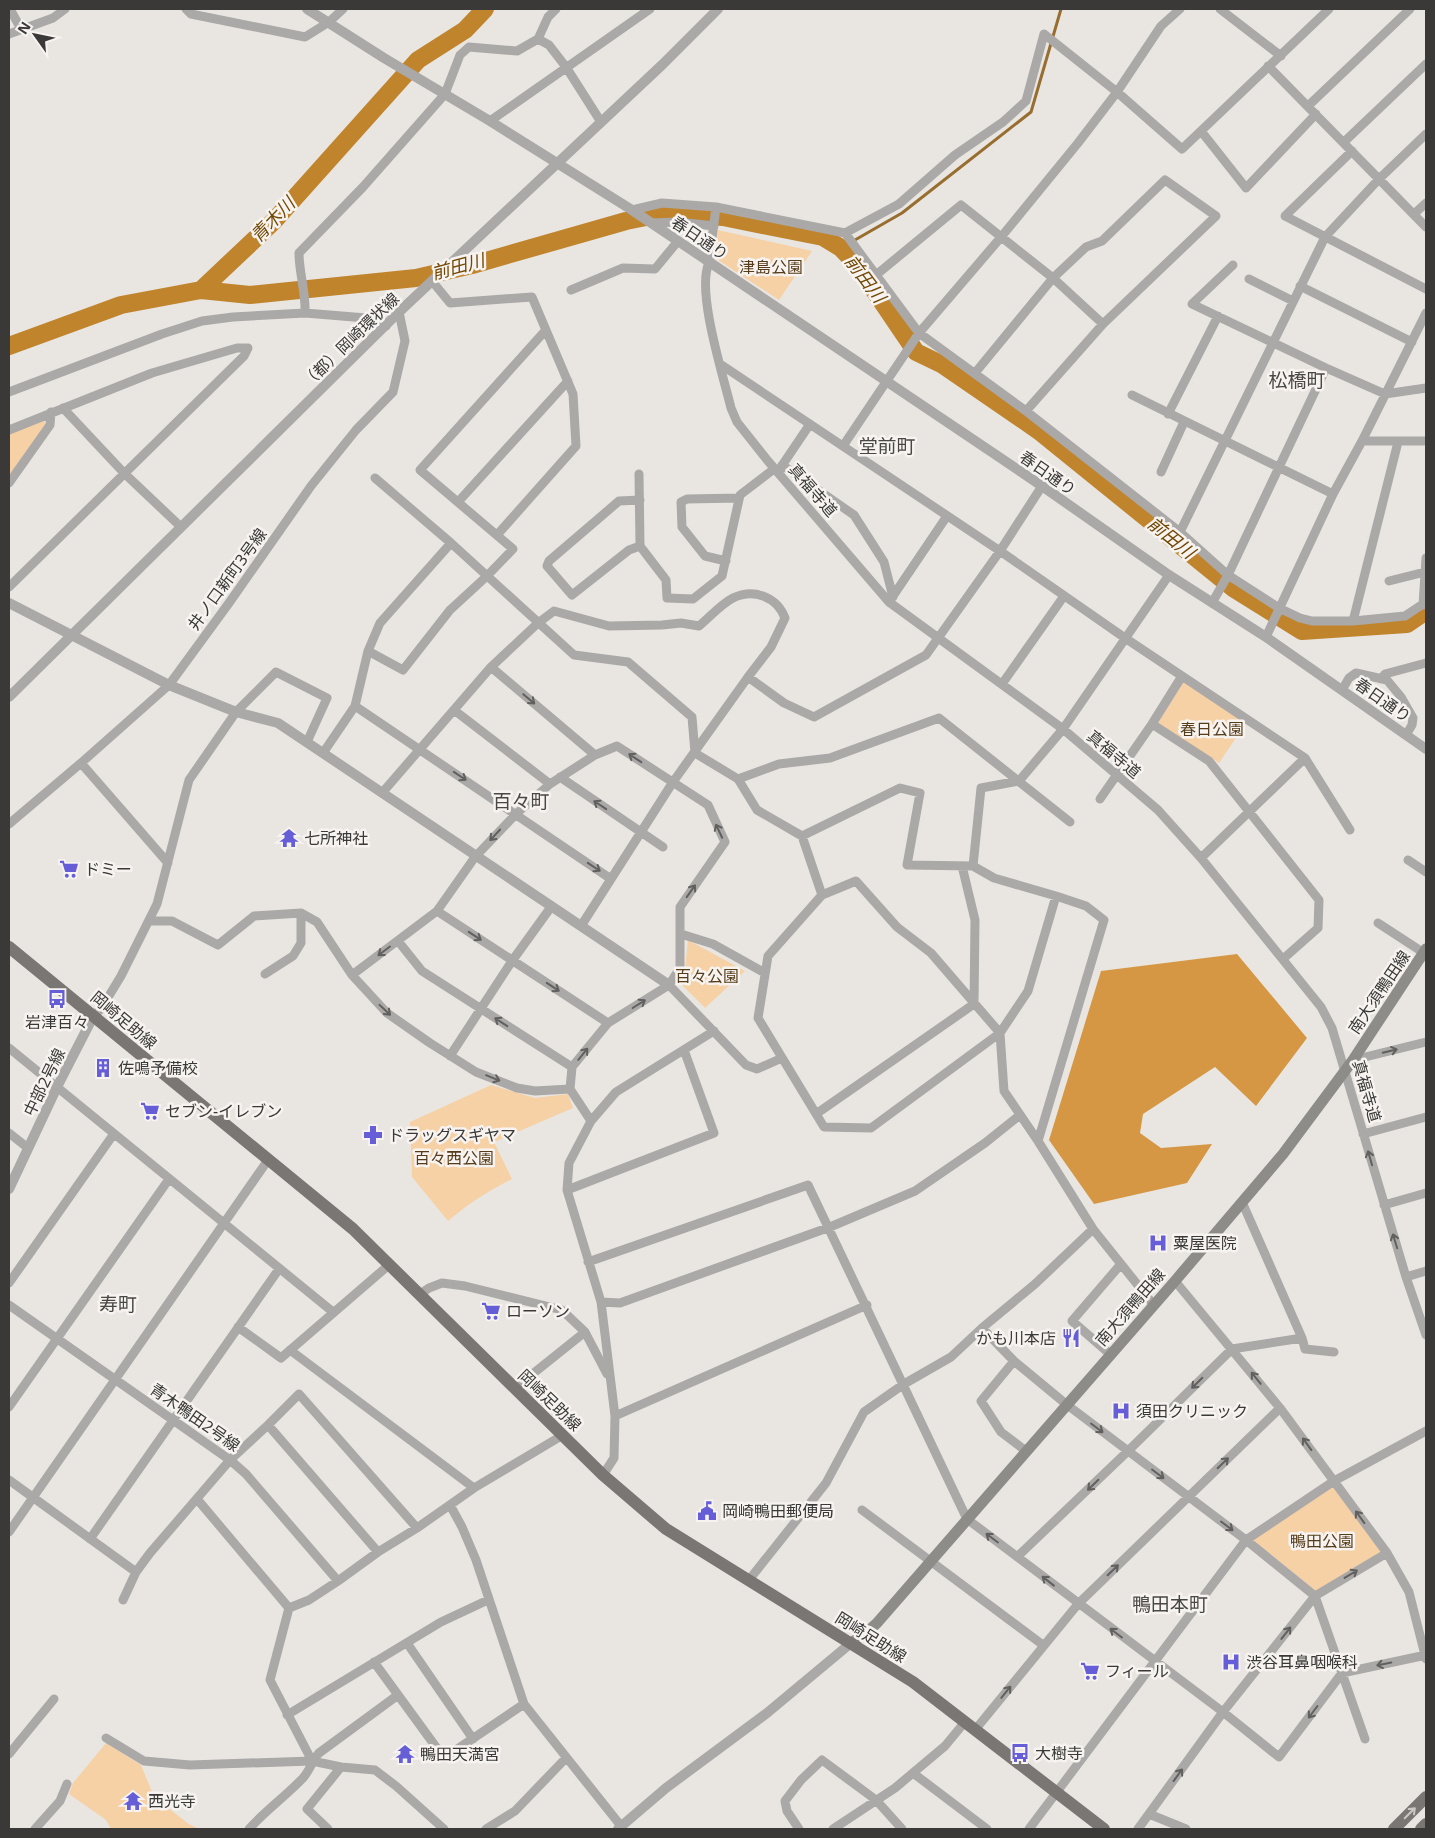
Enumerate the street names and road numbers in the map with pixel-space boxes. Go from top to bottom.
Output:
street label: 春日通り [667,211,733,265]
street label: （都）岡崎環状線 [296,288,404,392]
street label: 春日通り [1015,446,1081,500]
street label: 真福寺道 [784,459,842,521]
street label: 井ノ口新町3号線 [182,524,272,634]
street label: 春日通り [1350,673,1416,727]
street label: 真福寺道 [1082,725,1146,783]
street label: 南大須鴨田線 [1343,946,1415,1038]
street label: 岡崎足助線 [86,986,162,1054]
street label: 中部2号線 [18,1044,70,1120]
street label: 真福寺道 [1348,1057,1386,1125]
street label: 南大須鴨田線 [1090,1264,1170,1350]
street label: 岡崎足助線 [514,1364,586,1436]
street label: 青木鴨田2号線 [146,1378,244,1456]
street label: 岡崎足助線 [831,1606,911,1668]

